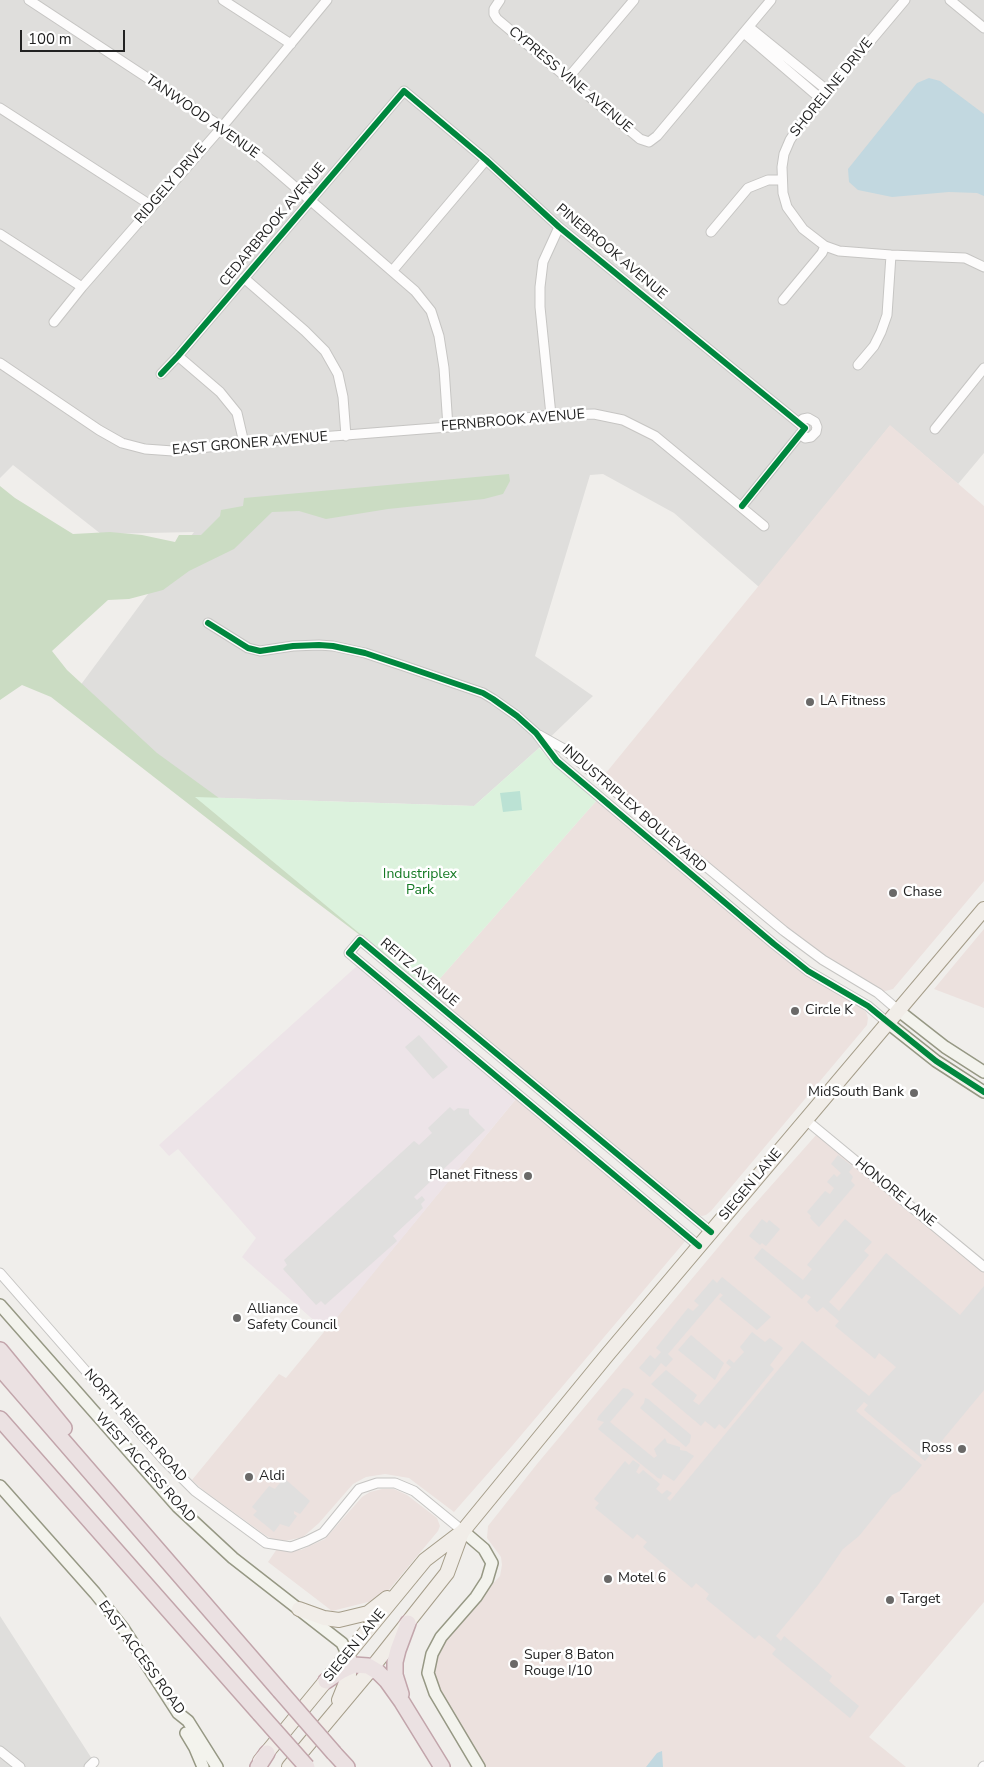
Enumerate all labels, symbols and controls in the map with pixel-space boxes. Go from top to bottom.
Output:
scale bar [22,20,128,52]
street label: CYPRESS VINE AVENUE [505,23,635,137]
text: 100 m [28,29,72,49]
street label: SHORELINE DRIVE [787,35,877,141]
street label: TANWOOD AVENUE [142,72,262,162]
street label: RIDGELY DRIVE [132,140,210,228]
street label: CEDARBROOK AVENUE [216,160,330,290]
street label: PINEBROOK AVENUE [552,201,670,303]
street label: FERNBROOK AVENUE [440,406,586,436]
street label: EAST GRONER AVENUE [171,429,329,459]
place label: LA Fitness [820,694,886,710]
marker: LA Fitness [804,696,816,708]
street label: INDUSTRIPLEX BOULEVARD [558,742,710,876]
park label: Industriplex Park [383,867,457,900]
place label: Chase [903,885,942,901]
marker: Chase [887,887,899,899]
street label: REITZ AVENUE [376,935,462,1011]
place label: Circle K [805,1003,853,1019]
marker: Circle K [789,1005,801,1017]
place label: MidSouth Bank [808,1085,904,1101]
marker: MidSouth Bank [908,1087,920,1099]
street label: SIEGEN LANE [716,1146,786,1224]
street label: HONORE LANE [851,1155,939,1231]
place label: Planet Fitness [429,1168,518,1184]
marker: Planet Fitness [522,1170,534,1182]
place label: Alliance Safety Council [247,1302,337,1334]
marker: Alliance Safety Council [231,1312,243,1324]
street label: NORTH REIGER ROAD [80,1366,190,1486]
street label: WEST ACCESS ROAD [91,1410,199,1526]
place label: Ross [922,1441,952,1457]
marker: Ross [956,1443,968,1455]
place label: Aldi [259,1469,285,1485]
marker: Aldi [243,1471,255,1483]
place label: Motel 6 [618,1571,666,1587]
marker: Motel 6 [602,1573,614,1585]
place label: Target [900,1592,940,1608]
marker: Target [884,1594,896,1606]
street label: EAST ACCESS ROAD [94,1598,188,1718]
street label: SIEGEN LANE [321,1606,389,1686]
place label: Super 8 Baton Rouge I/10 [524,1648,614,1680]
marker: Super 8 Baton Rouge I/10 [508,1658,520,1670]

